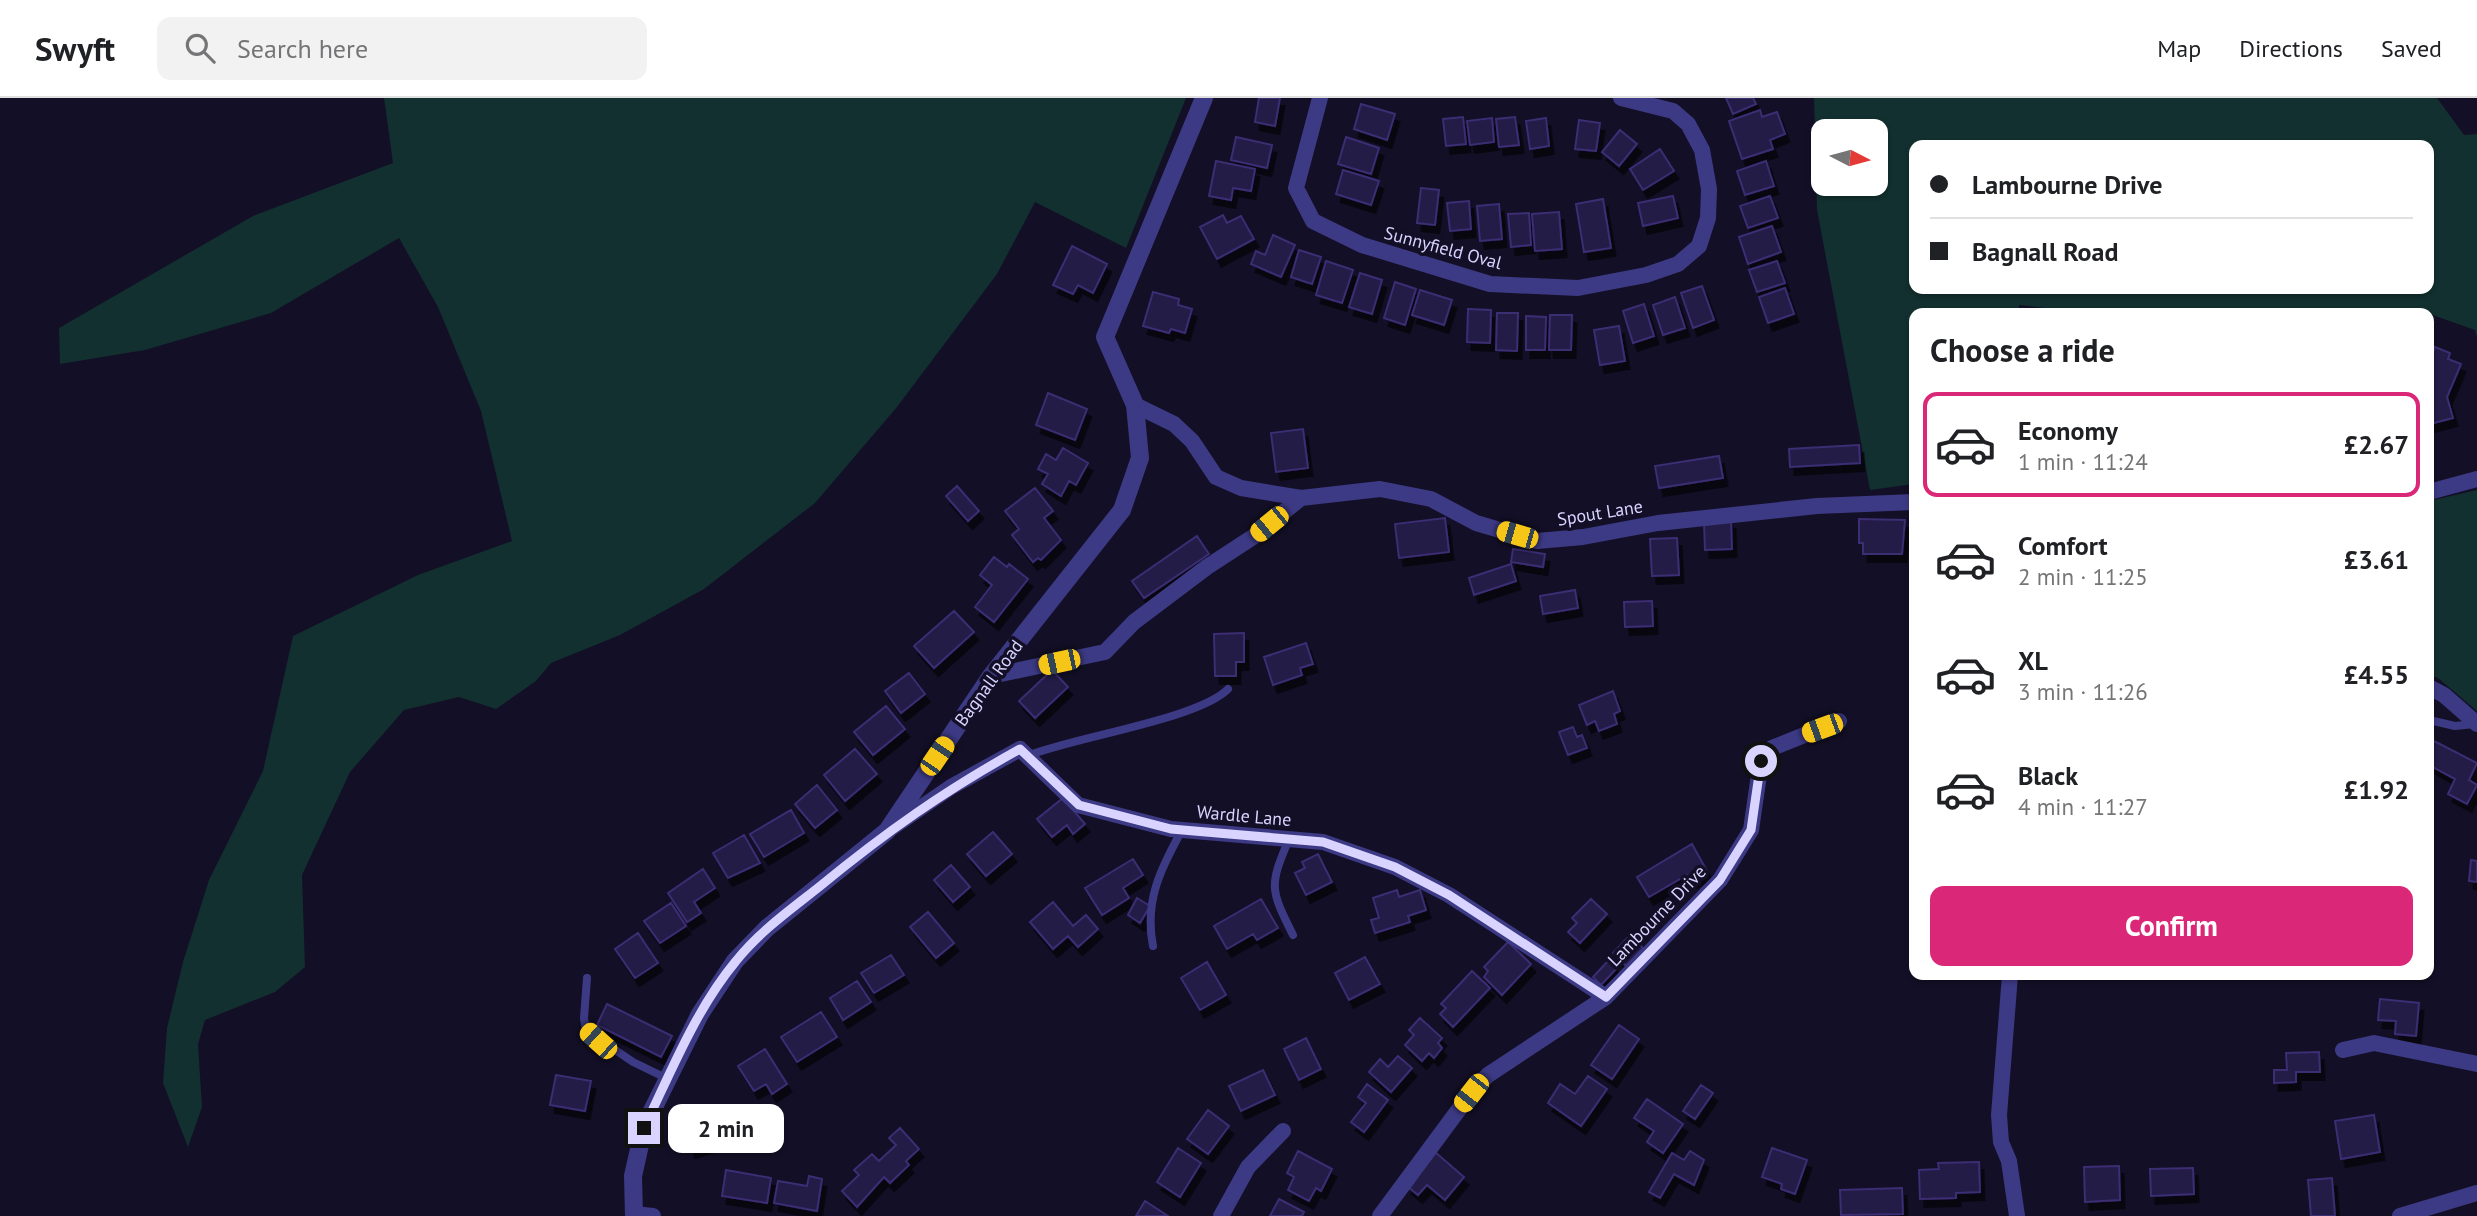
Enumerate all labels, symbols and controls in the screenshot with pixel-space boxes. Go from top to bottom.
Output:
search box [157,17,647,80]
text: Swyft [35,27,115,70]
icon: search [181,29,219,67]
text: Search here [237,32,368,65]
text: Map [2157,33,2201,64]
text: Directions [2239,33,2343,64]
text: Saved [2381,33,2442,64]
north arrow [1811,119,1888,196]
map controls [1811,119,1888,196]
text: Lambourne Drive [1972,168,2163,201]
street label: Sunnyfield Oval [1382,221,1505,274]
text: Bagnall Road [1972,235,2118,268]
text: Choose a ride [1930,329,2115,371]
icon: car [1934,413,1997,476]
text: Economy [2018,414,2118,447]
text: £2.67 [2344,428,2409,461]
text: 1 min · 11:24 [2018,447,2148,476]
street label: Spout Lane [1555,494,1644,531]
car [1247,503,1292,545]
car [1494,519,1541,551]
icon: car [1934,528,1997,591]
text: Comfort [2018,529,2108,562]
text: £3.61 [2344,543,2409,576]
text: 2 min · 11:25 [2018,562,2148,591]
street label: Bagnall Road [950,635,1028,730]
icon: car [1934,643,1997,706]
text: XL [2018,644,2048,677]
car [1037,647,1082,677]
text: £4.55 [2344,658,2409,691]
text: 3 min · 11:26 [2018,677,2148,706]
car [1799,711,1846,745]
car [917,733,958,779]
route start [1745,745,1777,777]
icon: car [1934,758,1997,821]
text: Black [2018,759,2078,792]
text: £1.92 [2344,773,2409,806]
text: 4 min · 11:27 [2018,792,2148,821]
street label: Wardle Lane [1196,800,1292,831]
street label: Lambourne Drive [1603,860,1711,971]
button: Confirm [1930,886,2413,966]
car [576,1019,621,1063]
car [1450,1070,1493,1116]
callout: 2 min [668,1104,784,1152]
route end [628,1112,660,1144]
text: 2 min [698,1114,754,1143]

